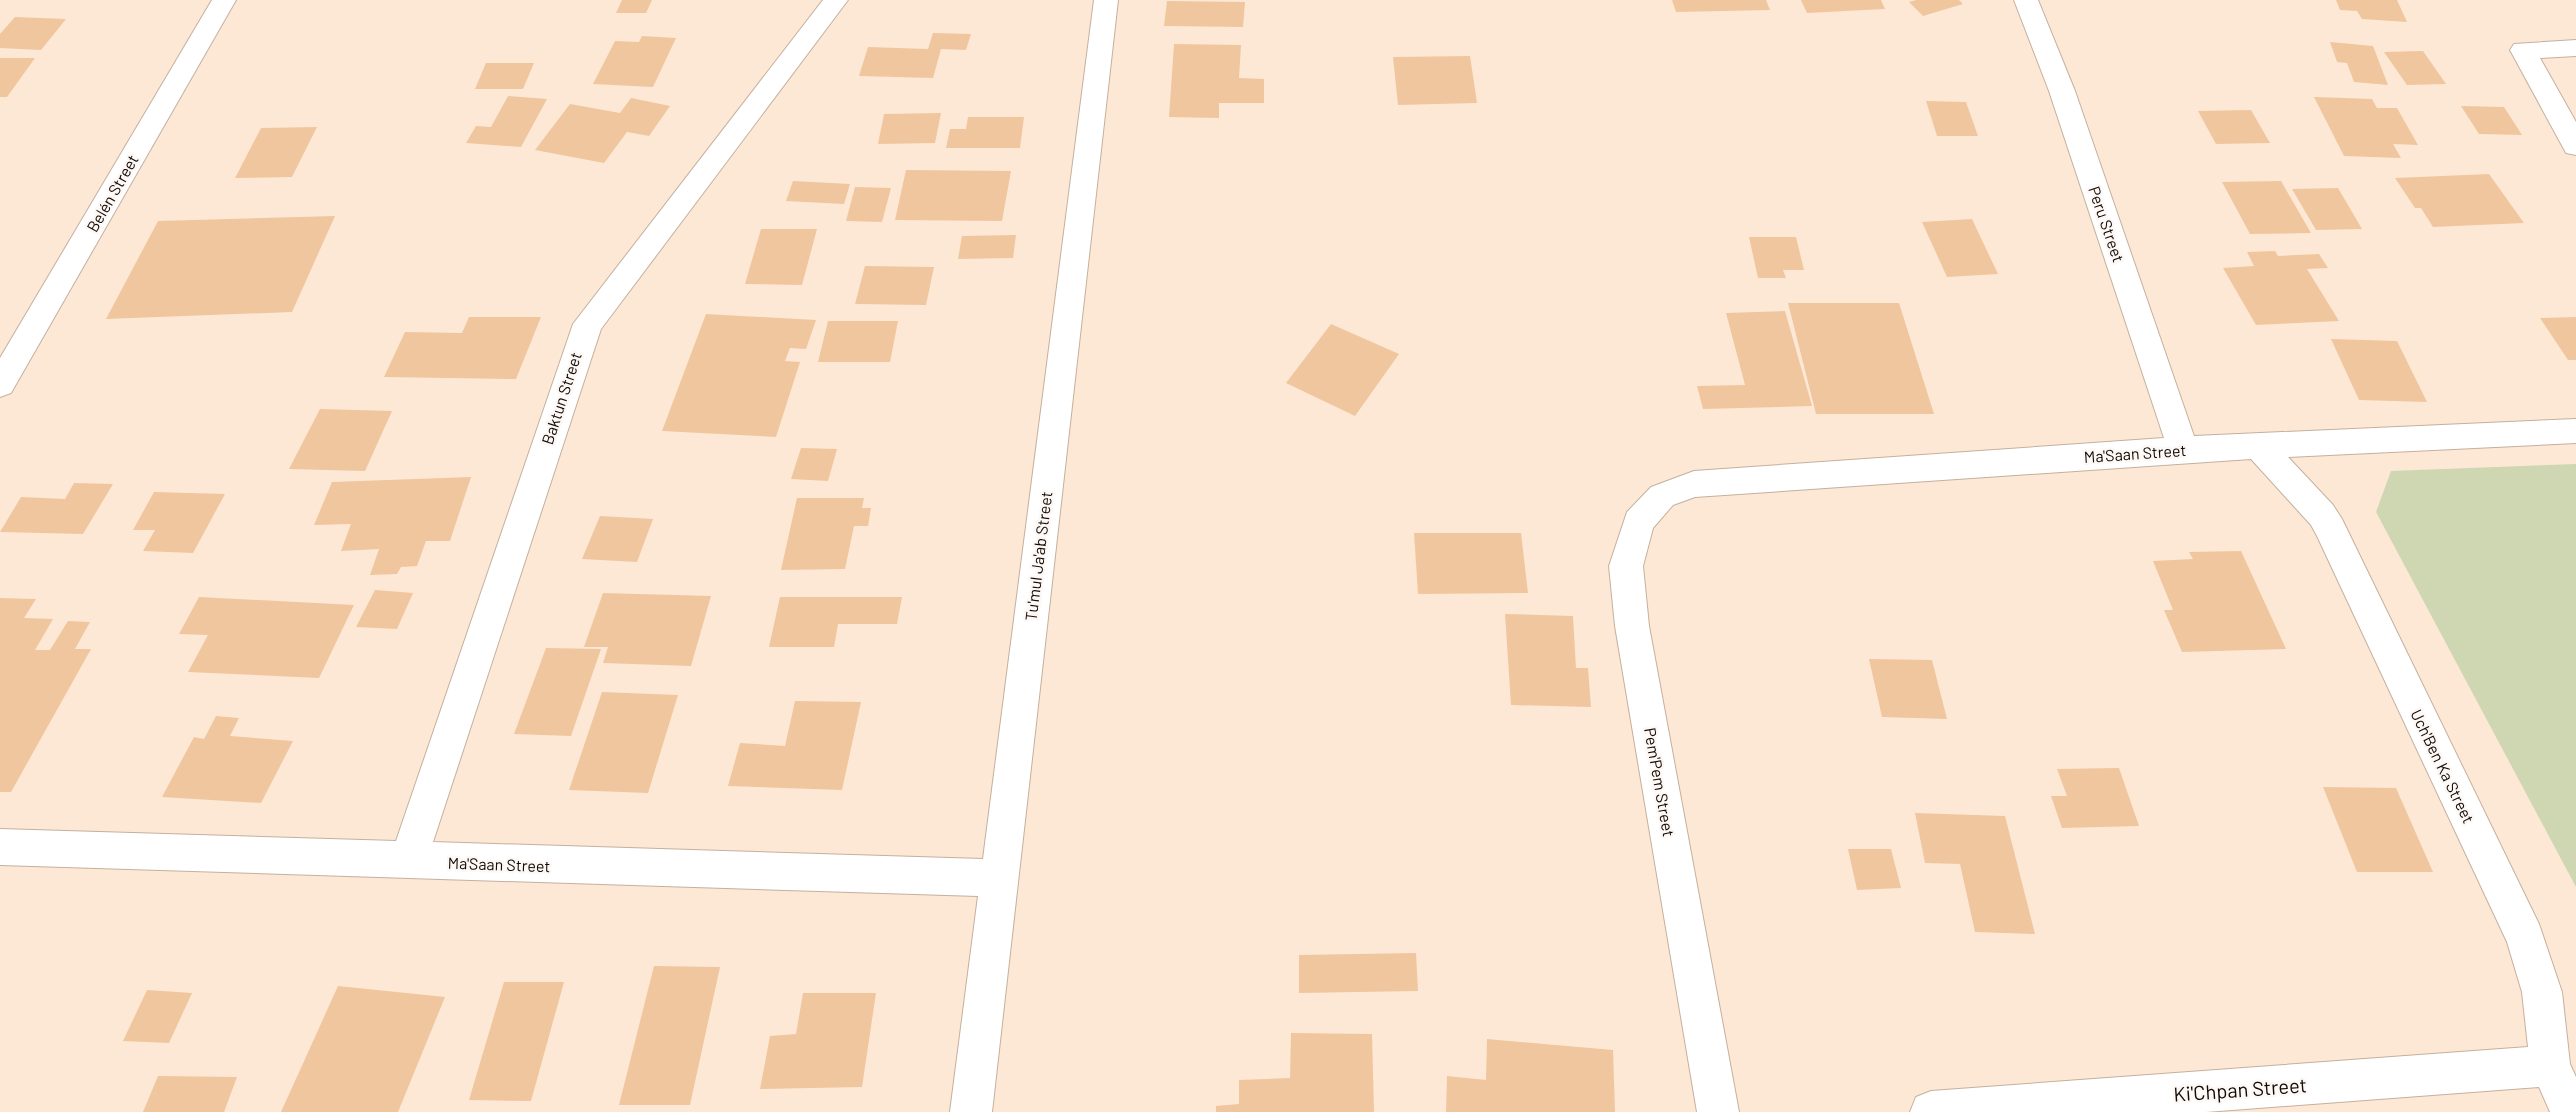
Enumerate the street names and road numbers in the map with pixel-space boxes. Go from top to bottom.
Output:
street label: Belén Street [82,151,142,235]
street label: Peru Street [2085,184,2129,264]
street label: Baktun Street [537,349,585,447]
street label: Ma'Saan Street [2083,440,2187,466]
street label: Tu'mul Ja'ab Street [1021,490,1055,622]
street label: Uch'Ben Ka Street [2407,706,2479,826]
street label: Pem'Pem Street [1641,726,1679,838]
street label: Ma'Saan Street [447,853,551,875]
street label: Ki'Chpan Street [2173,1072,2307,1106]

